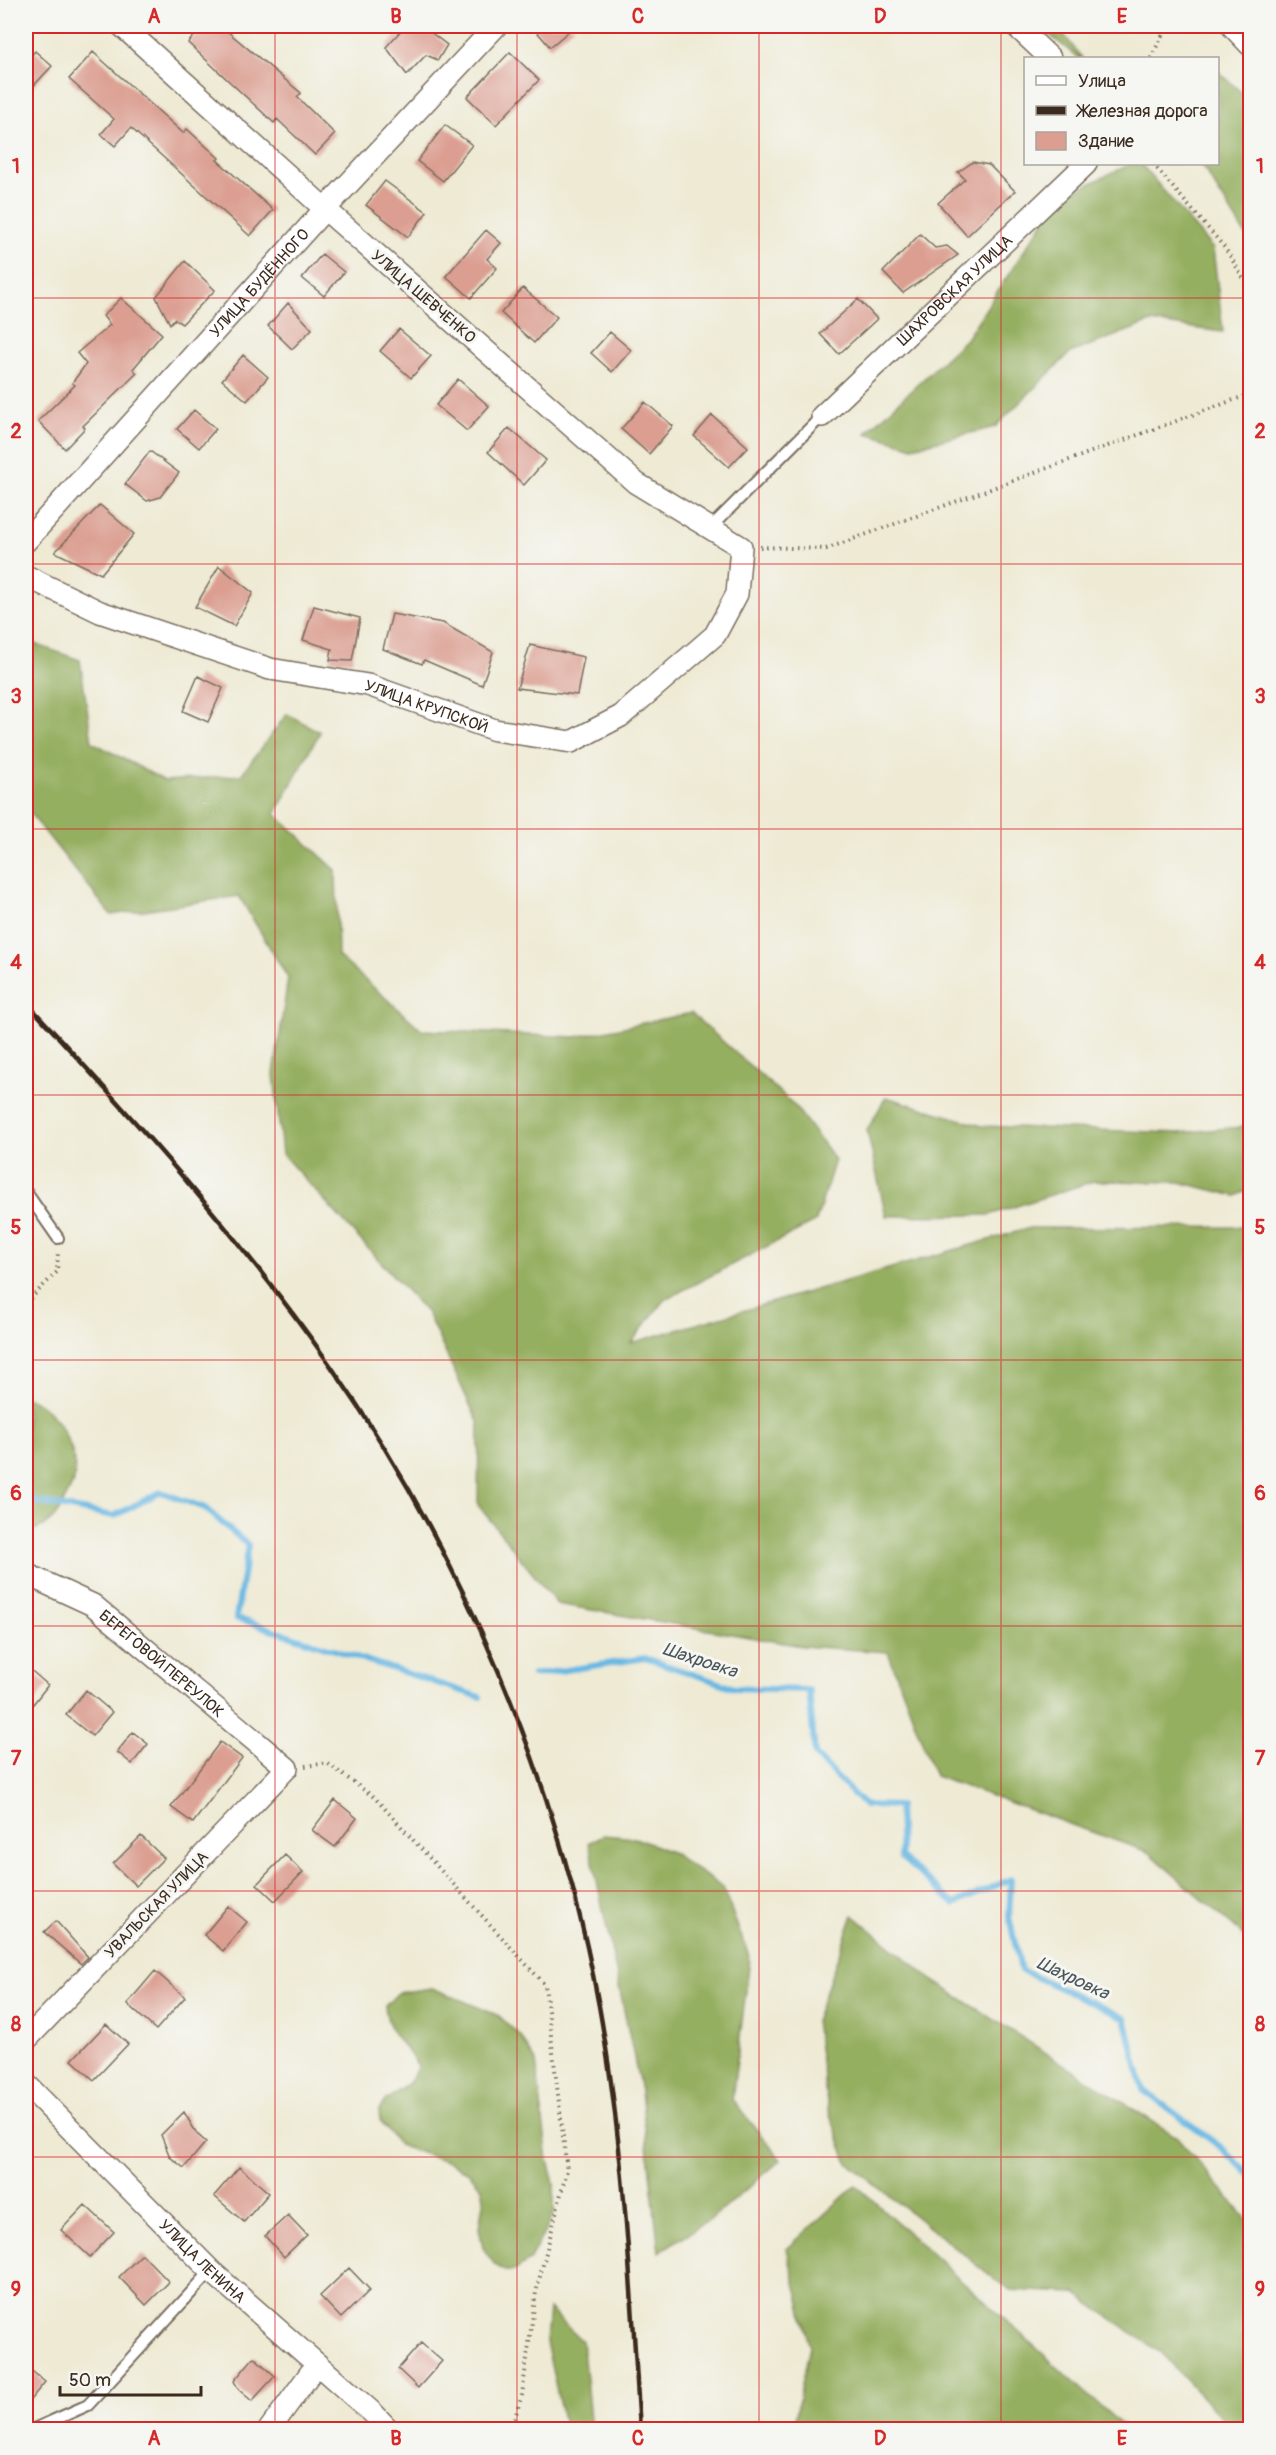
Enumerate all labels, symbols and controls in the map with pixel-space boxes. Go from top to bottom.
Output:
text: A [148,4,161,29]
text: B [390,4,402,29]
text: C [632,4,644,29]
text: D [874,4,887,29]
text: E [1117,4,1128,29]
legend [1024,57,1219,165]
text: Улица [1078,70,1126,93]
text: Железная дорога [1075,100,1208,123]
text: Здание [1078,130,1134,153]
text: 1 [12,154,20,179]
text: 1 [1256,154,1264,179]
street label: УЛИЦА БУДЁННОГО [206,225,314,342]
street label: ШАХРОВСКАЯ УЛИЦА [893,231,1017,350]
street label: УЛИЦА ШЕВЧЕНКО [367,246,480,348]
text: 2 [10,419,22,444]
text: 2 [1254,419,1266,444]
street label: УЛИЦА КРУПСКОЙ [362,676,491,738]
text: 3 [10,684,22,709]
text: 3 [1254,684,1266,709]
text: 4 [10,950,22,975]
text: 4 [1254,950,1266,975]
text: 5 [11,1215,22,1240]
text: 5 [1255,1215,1266,1240]
text: 6 [10,1481,22,1506]
text: 6 [1254,1481,1266,1506]
street label: БЕРЕГОВОЙ ПЕРЕУЛОК [95,1606,228,1722]
water label: Шахровка [660,1638,741,1684]
text: 7 [11,1746,22,1771]
text: 7 [1255,1746,1266,1771]
street label: УВАЛЬСКАЯ УЛИЦА [101,1847,213,1962]
water label: Шахровка [1033,1952,1114,2006]
text: 8 [11,2012,21,2037]
text: 8 [1255,2012,1265,2037]
street label: УЛИЦА ЛЕНИНА [155,2215,249,2308]
text: 9 [11,2277,21,2302]
text: 9 [1255,2277,1265,2302]
scale bar [60,2359,201,2397]
text: 50 m [69,2369,111,2392]
text: A [148,2426,161,2451]
text: B [390,2426,402,2451]
text: C [632,2426,644,2451]
text: D [874,2426,887,2451]
text: E [1117,2426,1128,2451]

